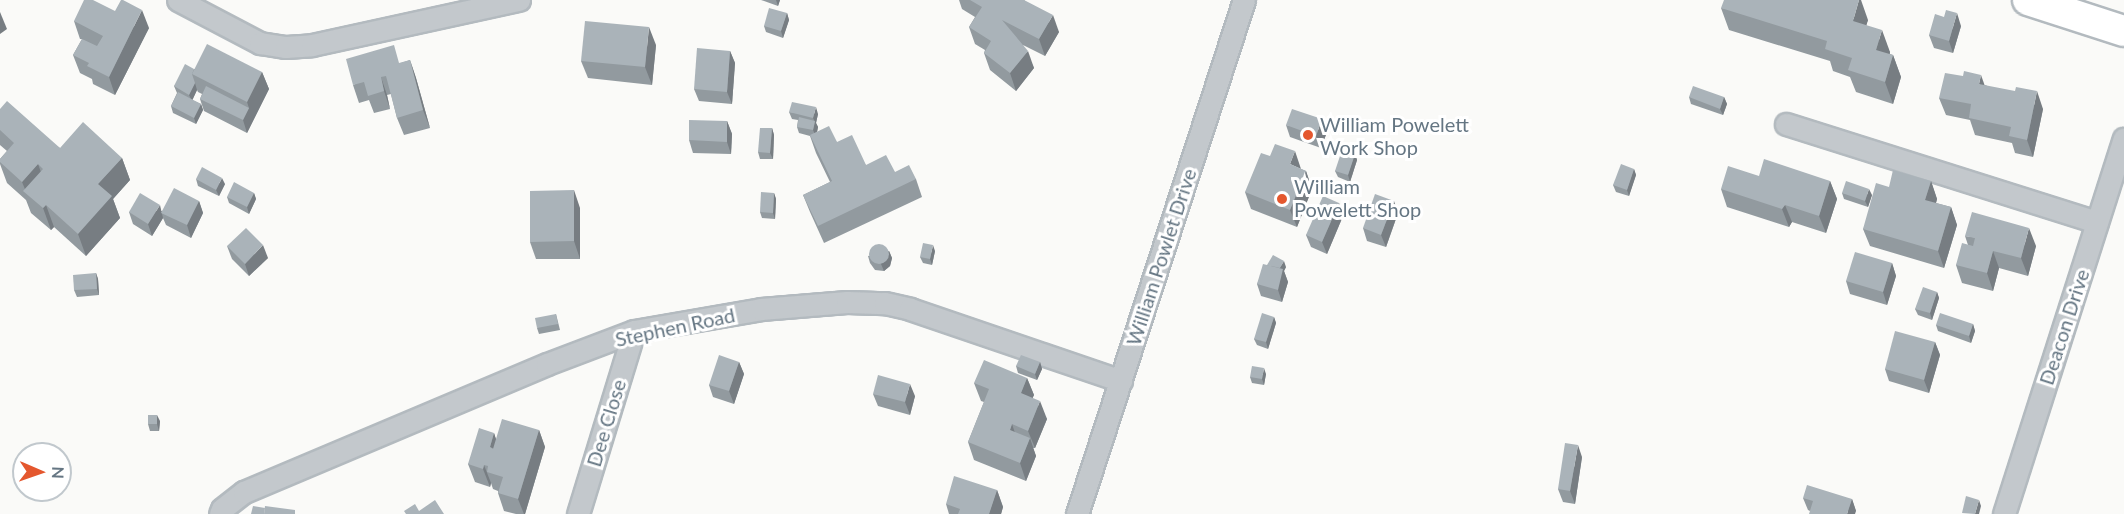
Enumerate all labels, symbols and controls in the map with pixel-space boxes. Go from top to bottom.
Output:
place label: William Powelett Work Shop [1320,112,1469,159]
marker: William Powelett Work Shop [1301,128,1315,142]
street label: William Powlet Drive [1121,165,1201,349]
place label: William Powelett Shop [1294,175,1421,222]
marker: William Powelett Shop [1275,192,1289,206]
street label: Deacon Drive [2034,266,2094,388]
street label: Stephen Road [613,303,737,351]
street label: Dee Close [581,376,631,470]
north arrow [12,442,72,502]
text: N [49,466,68,479]

